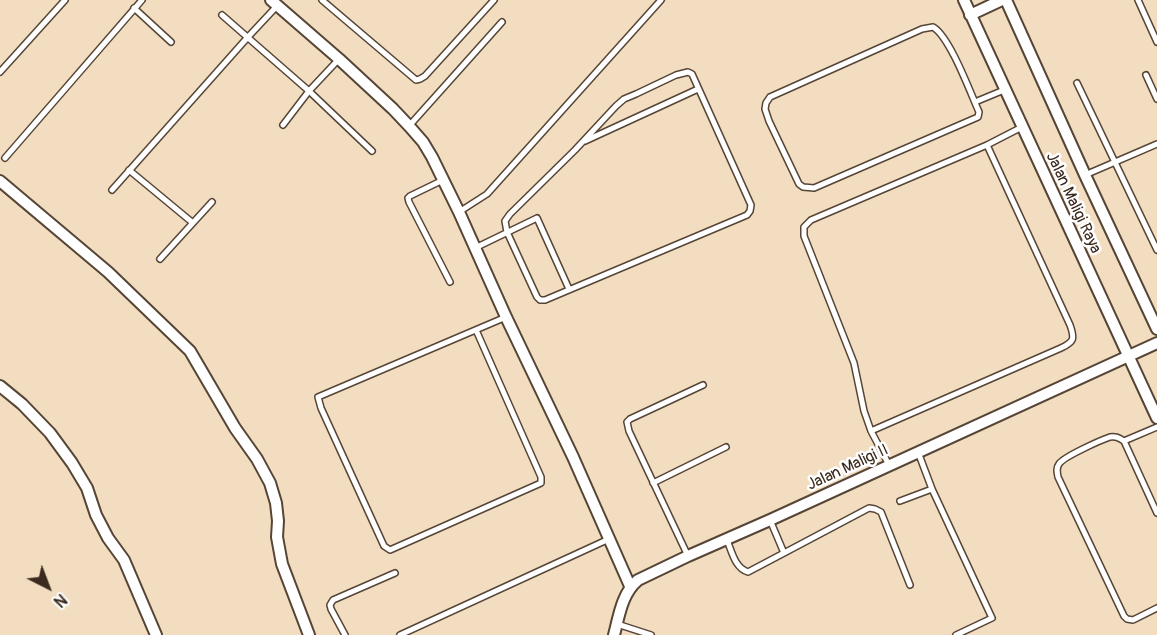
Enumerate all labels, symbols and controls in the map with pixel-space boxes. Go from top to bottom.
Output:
street label: Jalan Maligi Raya [1041,149,1105,257]
street label: Jalan Maligi II [804,441,892,495]
north arrow [18,557,78,617]
text: N [49,589,71,611]

